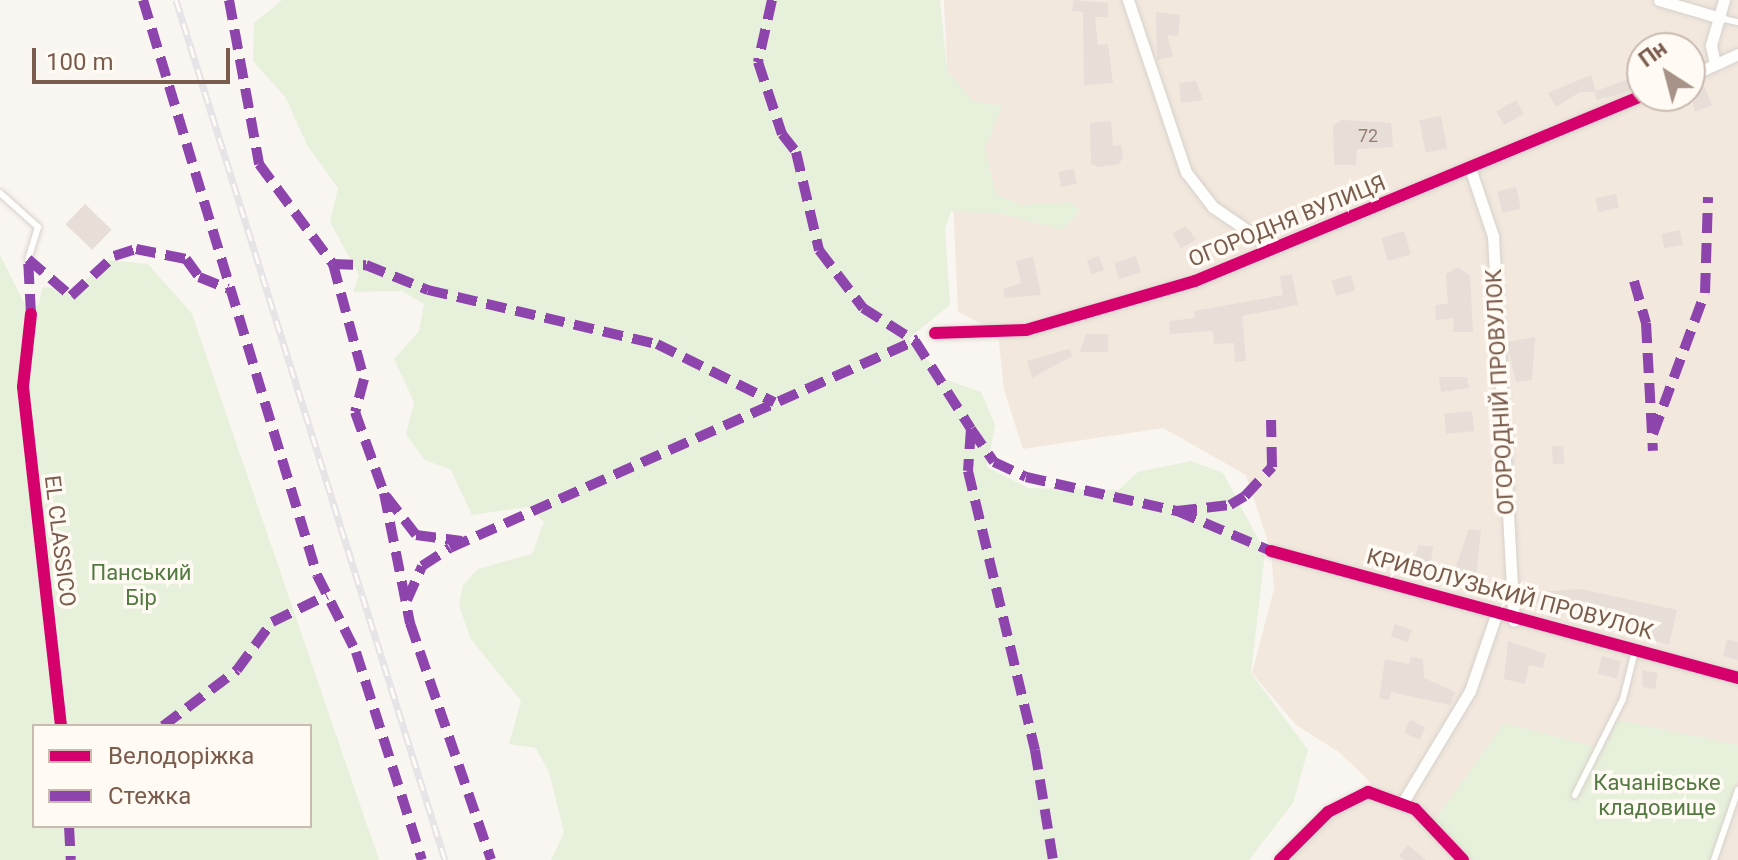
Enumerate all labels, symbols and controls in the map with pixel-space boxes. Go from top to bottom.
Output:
scale bar [36,32,234,82]
north arrow [1626,32,1706,112]
text: Пн [1634,35,1671,72]
text: 100 m [46,48,113,76]
house number: 72 [1358,125,1378,147]
street label: ОГОРОДНЯ ВУЛИЦЯ [1185,169,1389,273]
street label: ОГОРОДНІЙ ПРОВУЛОК [1480,268,1520,516]
street label: EL CLASSICO [39,474,81,608]
street label: КРИВОЛУЗЬКИЙ ПРОВУЛОК [1364,543,1656,645]
park label: Панський Бір [90,559,192,610]
legend [32,724,312,828]
text: Велодоріжка [108,742,254,770]
park label: Качанівське кладовище [1593,769,1721,820]
text: Стежка [108,782,191,810]

